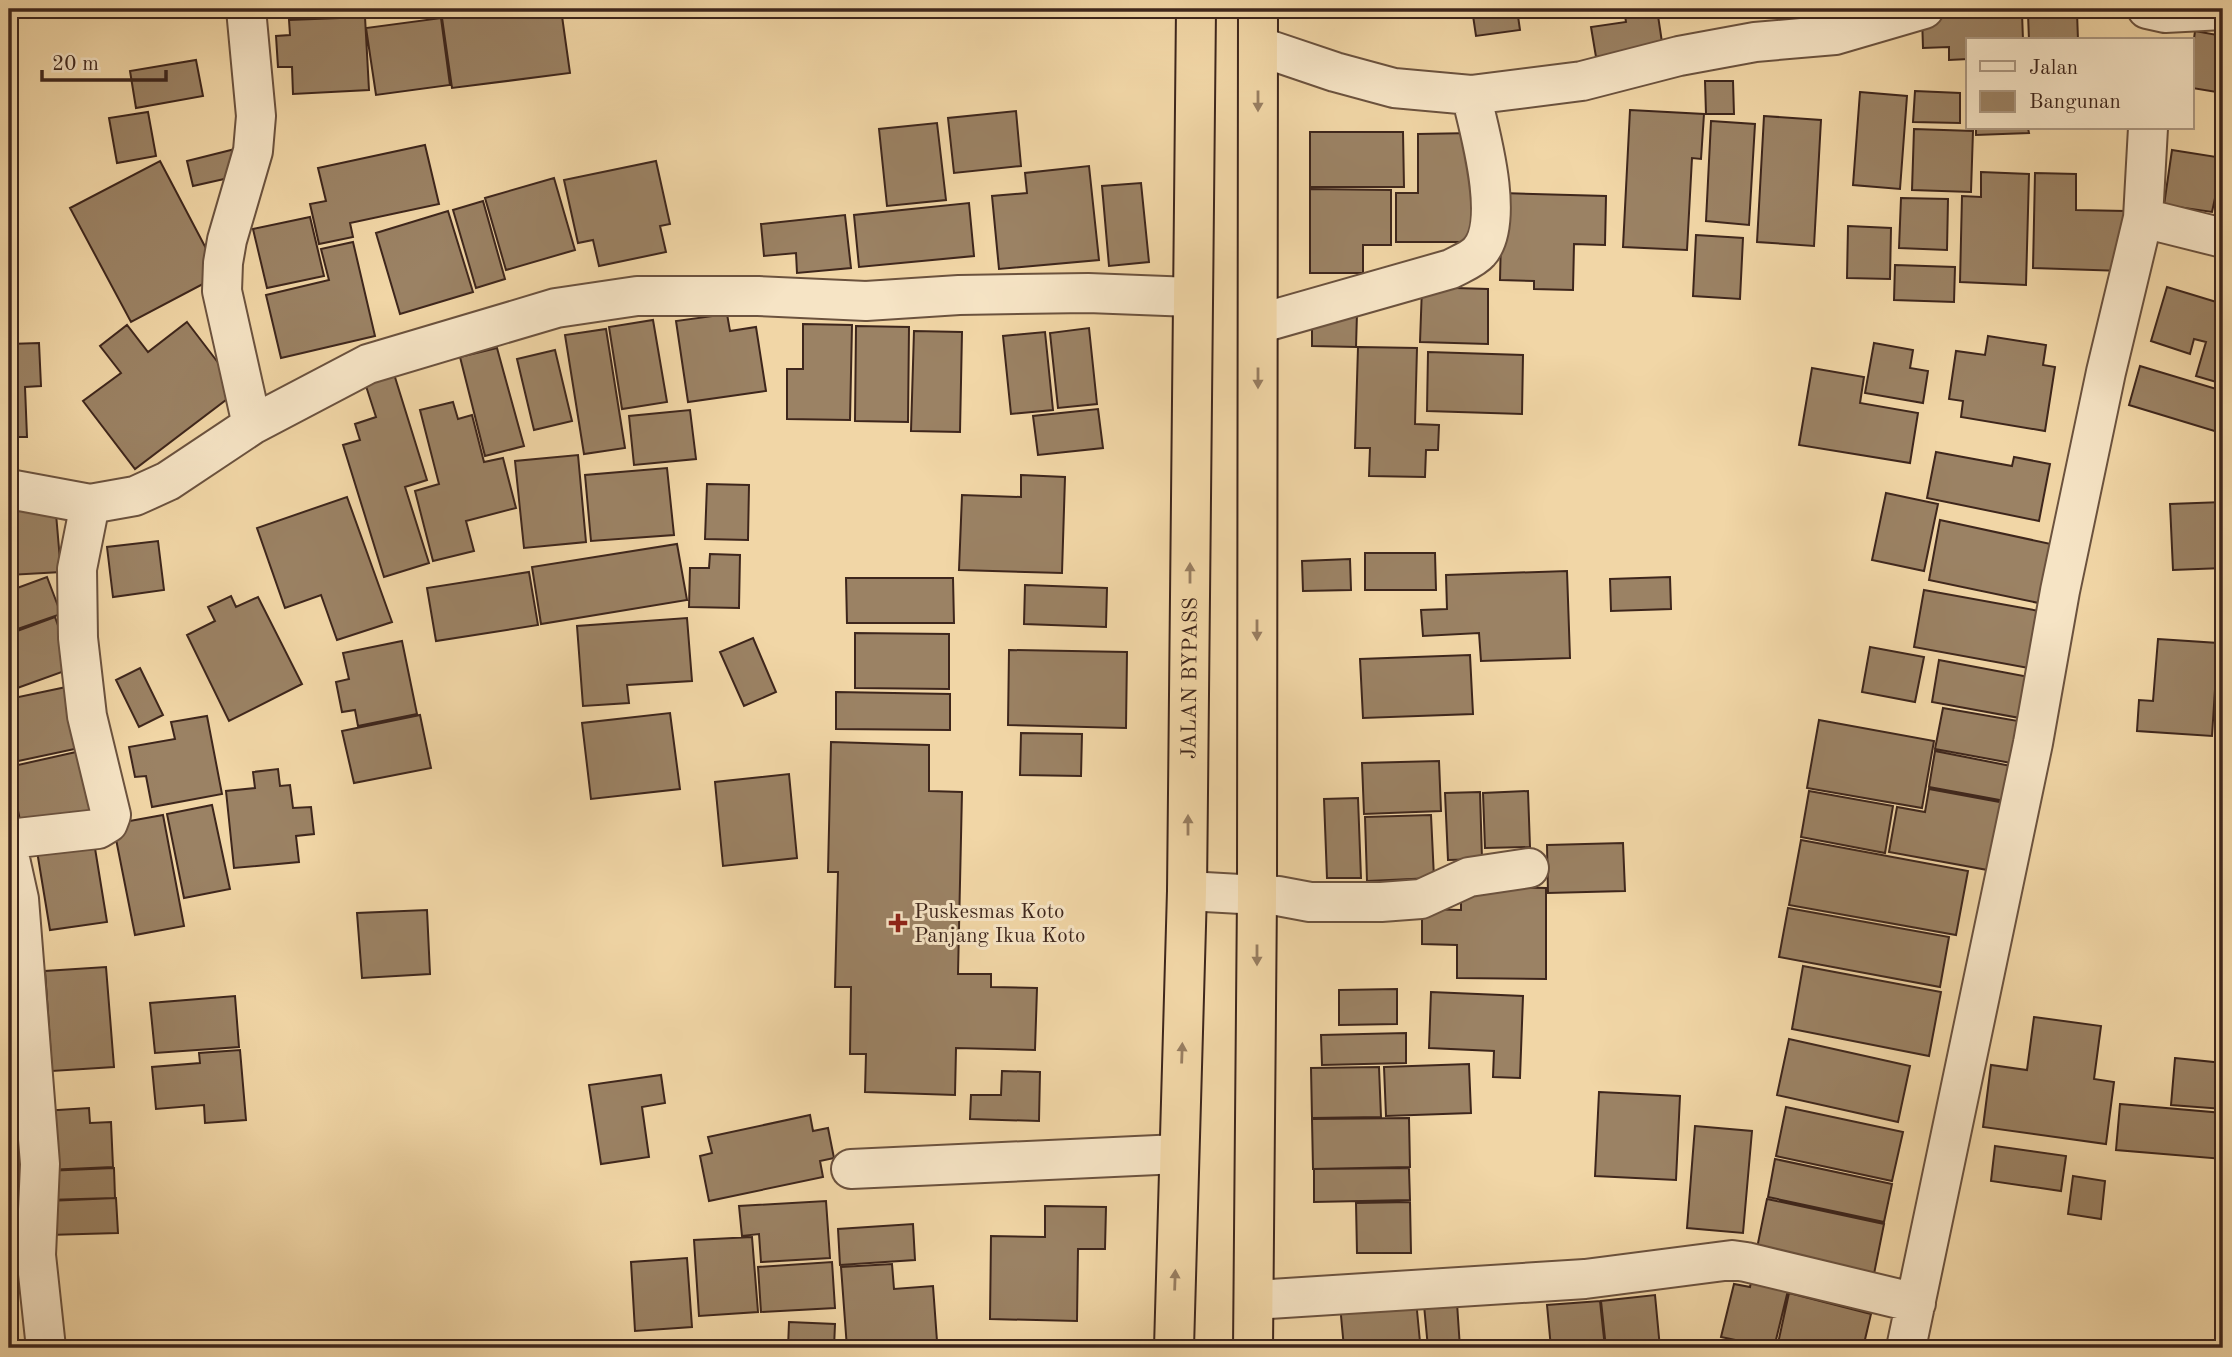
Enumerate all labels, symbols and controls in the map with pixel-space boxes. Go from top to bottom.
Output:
scale bar [42,38,166,82]
legend [1966,38,2194,130]
text: 20 m [52,54,99,75]
text: Jalan [2029,58,2078,79]
one-way arrow [1252,91,1264,113]
text: Bangunan [2029,92,2121,113]
one-way arrow [1252,367,1264,389]
one-way arrow [1184,562,1196,584]
street label: JALAN BYPASS [1179,597,1202,759]
one-way arrow [1251,619,1263,641]
one-way arrow [1182,814,1194,836]
place label: Puskesmas Koto Panjang Ikua Koto [914,902,1085,947]
marker: Puskesmas Koto Panjang Ikua Koto [888,913,908,933]
one-way arrow [1251,945,1262,967]
one-way arrow [1177,1041,1188,1063]
one-way arrow [1170,1269,1181,1291]

